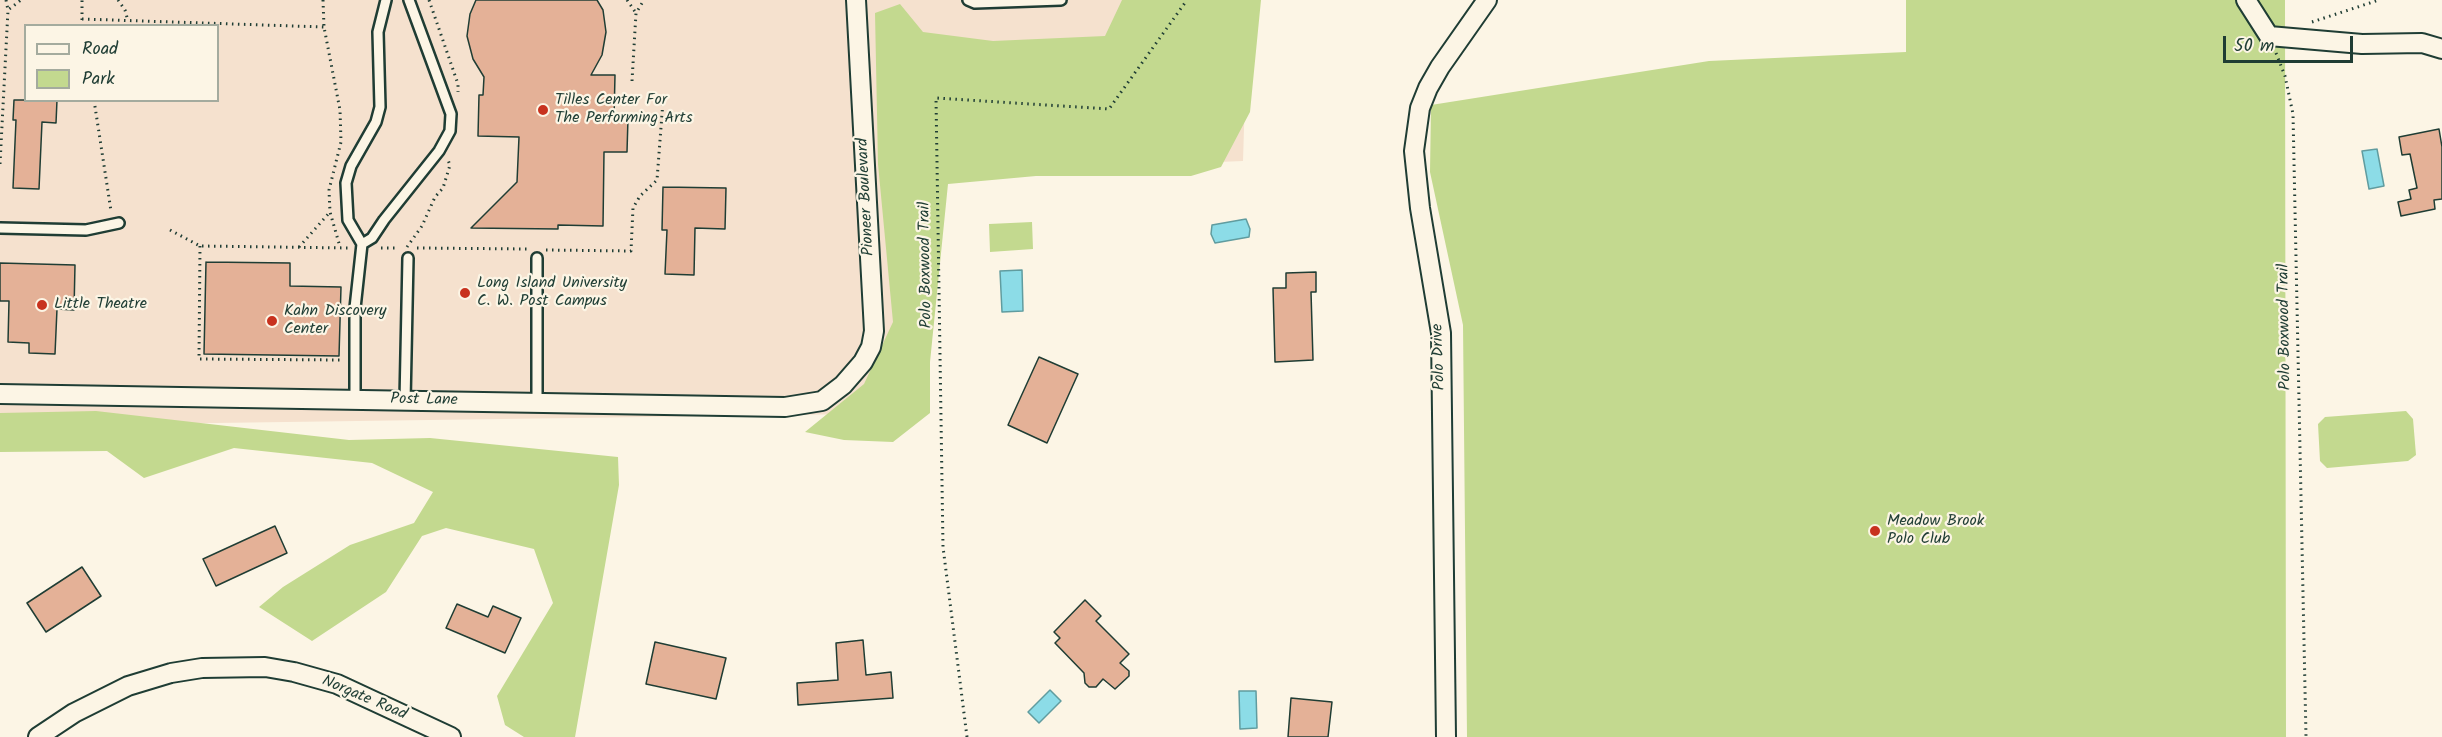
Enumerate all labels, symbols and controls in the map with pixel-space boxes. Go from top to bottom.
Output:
legend [24,24,219,102]
scale bar [2226,24,2356,62]
text: 50 m [2234,32,2274,61]
text: Road [82,35,118,64]
text: Park [82,65,115,94]
place label: Tilles Center For The Performing Arts [555,91,693,129]
marker: Tilles Center For The Performing Arts [536,103,550,117]
street label: Pioneer Boulevard [854,137,880,257]
street label: Polo Boxwood Trail [916,202,938,328]
street label: Polo Boxwood Trail [2275,264,2297,390]
place label: Long Island University C. W. Post Campus [477,274,627,312]
marker: Long Island University C. W. Post Campus [458,286,472,300]
place label: Little Theatre [54,295,147,315]
marker: Little Theatre [35,298,49,312]
place label: Kahn Discovery Center [284,302,387,340]
marker: Kahn Discovery Center [265,314,279,328]
street label: Polo Drive [1429,323,1451,391]
street label: Post Lane [390,391,458,411]
place label: Meadow Brook Polo Club [1887,512,1984,550]
marker: Meadow Brook Polo Club [1868,524,1882,538]
street label: Norgate Road [319,673,409,725]

